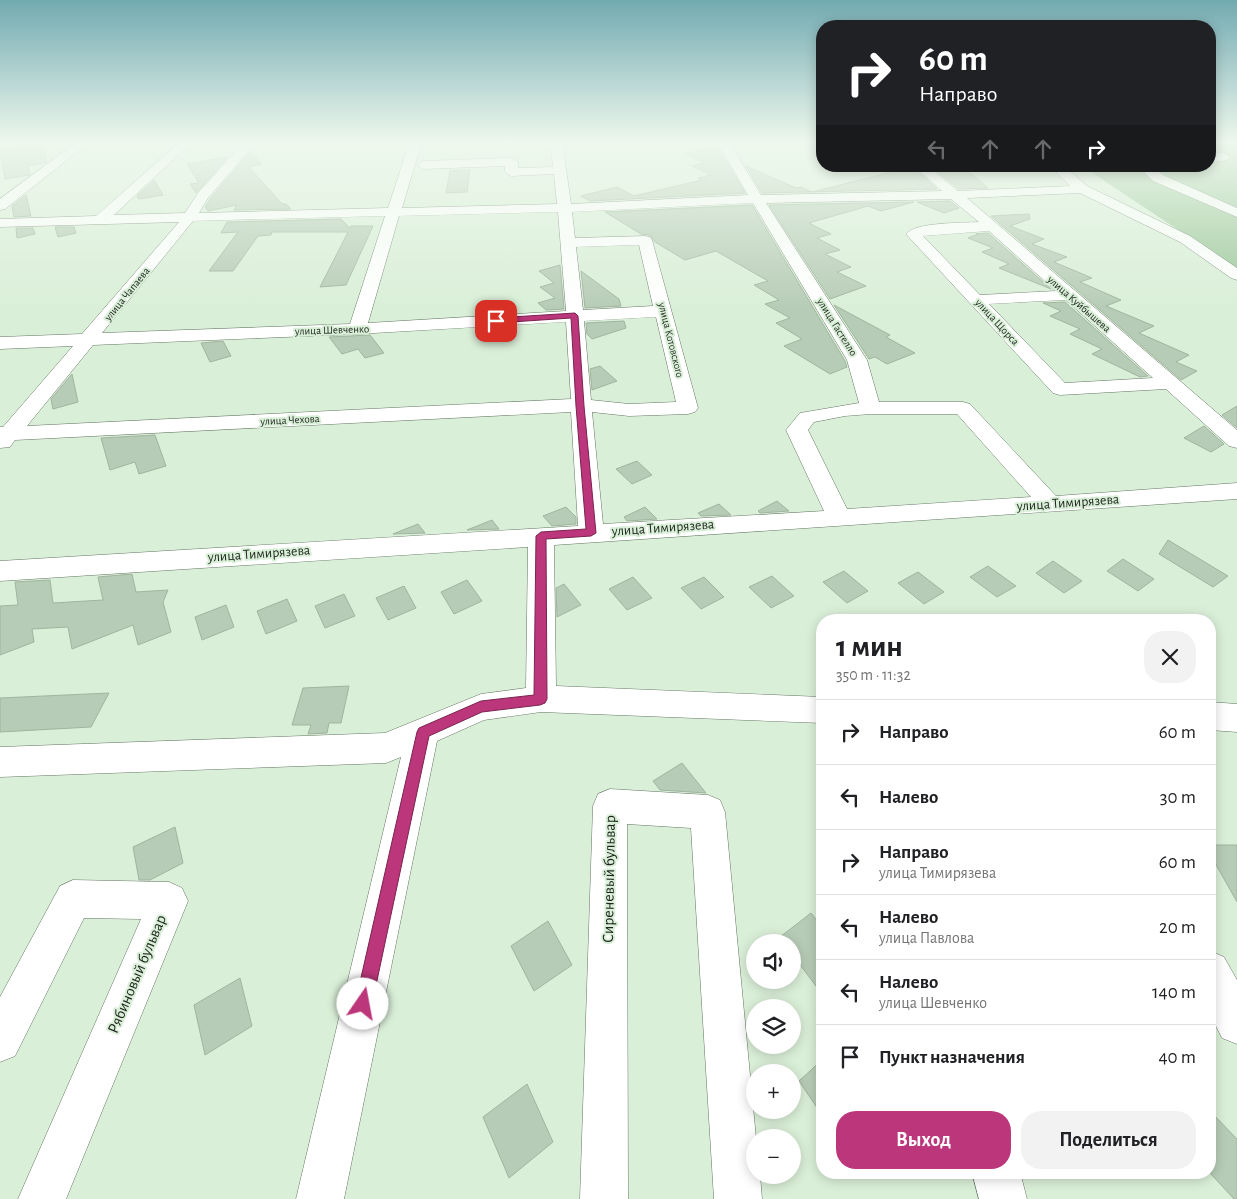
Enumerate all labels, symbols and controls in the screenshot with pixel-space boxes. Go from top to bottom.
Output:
icon: right [836,40,901,105]
text: 60 m [919,42,988,77]
text: Направо [919,83,997,105]
icon: left [923,135,951,163]
icon: ahead [976,135,1004,163]
icon: ahead [1029,135,1057,163]
icon: right [1082,135,1110,163]
street label: улица Чапаева [102,265,152,324]
street label: улица Куйбышева [1045,273,1113,334]
street label: улица Гастелло [814,295,859,358]
street label: улица Щорса [972,296,1021,347]
pin [475,300,517,342]
street label: улица Котовского [656,300,686,379]
icon: arrive [482,307,510,335]
street label: улица Шевченко [294,323,369,337]
street label: улица Чехова [259,413,320,427]
street label: улица Тимирязева [1015,492,1120,514]
street label: улица Тимирязева [610,517,715,539]
street label: улица Тимирязева [206,543,311,565]
button: close [1144,631,1196,683]
text: 1 мин [836,632,903,662]
text: 350 m · 11:32 [836,667,911,683]
icon: right [836,718,864,746]
text: Направо [879,723,949,742]
text: 60 m [1159,723,1196,742]
icon: left [836,783,864,811]
text: Налево [879,788,938,807]
text: 30 m [1160,788,1196,807]
street label: Сиреневый бульвар [600,815,619,943]
text: Направо [879,843,949,862]
icon: right [836,848,864,876]
text: 60 m [1159,853,1196,872]
text: улица Тимирязева [879,865,996,881]
text: Налево [879,908,938,927]
street label: Рябиновый бульвар [105,912,170,1036]
icon: left [836,913,864,941]
text: 20 m [1159,918,1196,937]
text: улица Павлова [879,930,974,946]
map controls [746,934,801,1184]
button: sound [746,934,801,989]
text: Налево [879,973,938,992]
position arrow [336,977,388,1029]
icon: left [836,978,864,1006]
text: 140 m [1152,983,1196,1002]
text: улица Шевченко [879,995,987,1011]
button: layers [746,999,801,1054]
icon: arrive [836,1043,864,1071]
text: Пункт назначения [879,1048,1025,1067]
text: 40 m [1158,1048,1196,1067]
button: + [746,1064,801,1119]
button: Выход [836,1111,1011,1169]
button: Поделиться [1021,1111,1196,1169]
button: − [746,1129,801,1184]

